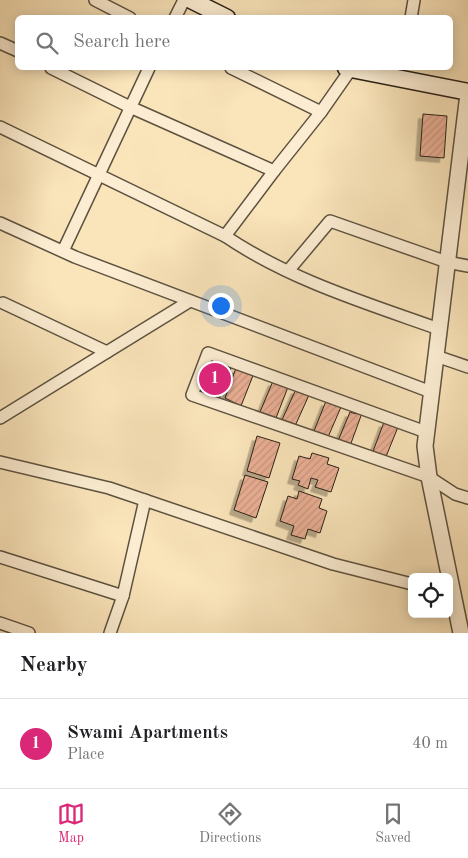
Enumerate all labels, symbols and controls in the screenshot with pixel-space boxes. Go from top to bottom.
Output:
search box [15,15,453,70]
icon: search [33,29,61,57]
text: Search here [73,33,170,52]
your location [208,293,234,319]
pin: 1 [199,360,231,398]
map controls [408,573,453,618]
button: locate [408,573,453,618]
text: Nearby [20,655,88,676]
text: Swami Apartments [67,724,228,743]
text: 1 [31,736,41,752]
text: 40 m [412,736,448,752]
text: Place [67,747,104,763]
tab: Map [57,800,85,847]
tab: Directions [199,800,261,847]
tab: Saved [375,800,411,847]

